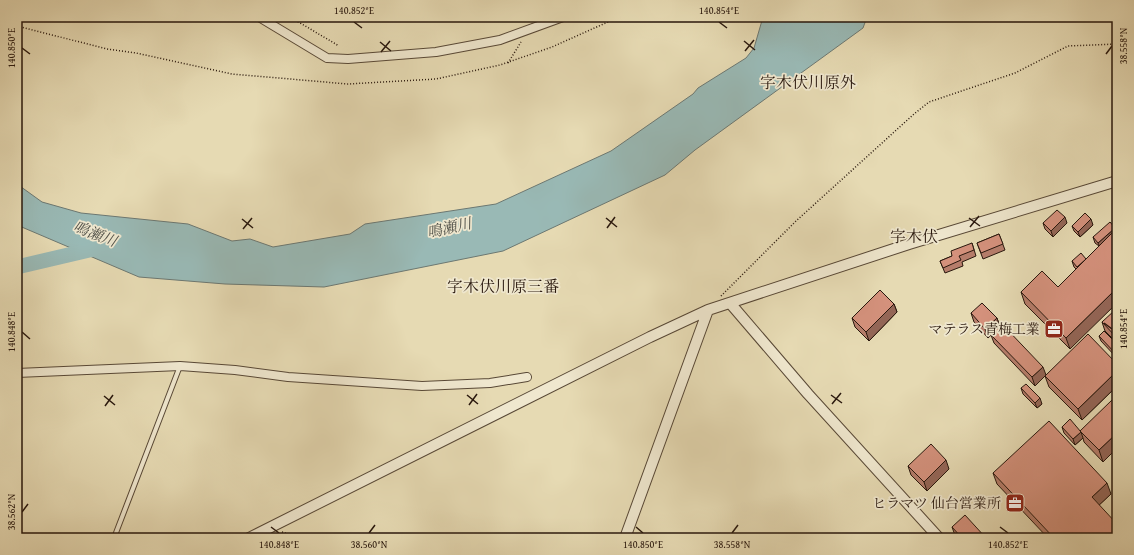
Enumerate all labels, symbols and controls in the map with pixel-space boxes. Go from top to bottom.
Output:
text: 140.852°E [334,3,374,18]
text: 140.854°E [699,3,739,18]
text: 38.558°N [1116,27,1131,64]
text: 140.850°E [4,28,19,68]
district label: 字木伏川原外 [760,70,856,94]
water label: 鳴瀬川 [425,212,475,243]
water label: 鳴瀬川 [70,216,122,252]
district label: 字木伏 [890,224,938,248]
district label: 字木伏川原三番 [447,274,559,298]
text: 140.854°E [1116,309,1131,349]
text: 140.848°E [4,312,19,352]
office icon: マテラス青梅工業 [1043,318,1065,340]
place label: マテラス青梅工業 [928,319,1040,339]
office icon: ヒラマツ 仙台営業所 [1004,492,1026,514]
text: 38.562°N [4,493,19,530]
place label: ヒラマツ 仙台営業所 [872,493,1001,513]
text: 140.848°E [259,537,299,552]
text: 38.560°N [351,537,388,552]
text: 140.850°E [623,537,663,552]
text: 38.558°N [714,537,751,552]
text: 140.852°E [988,537,1028,552]

